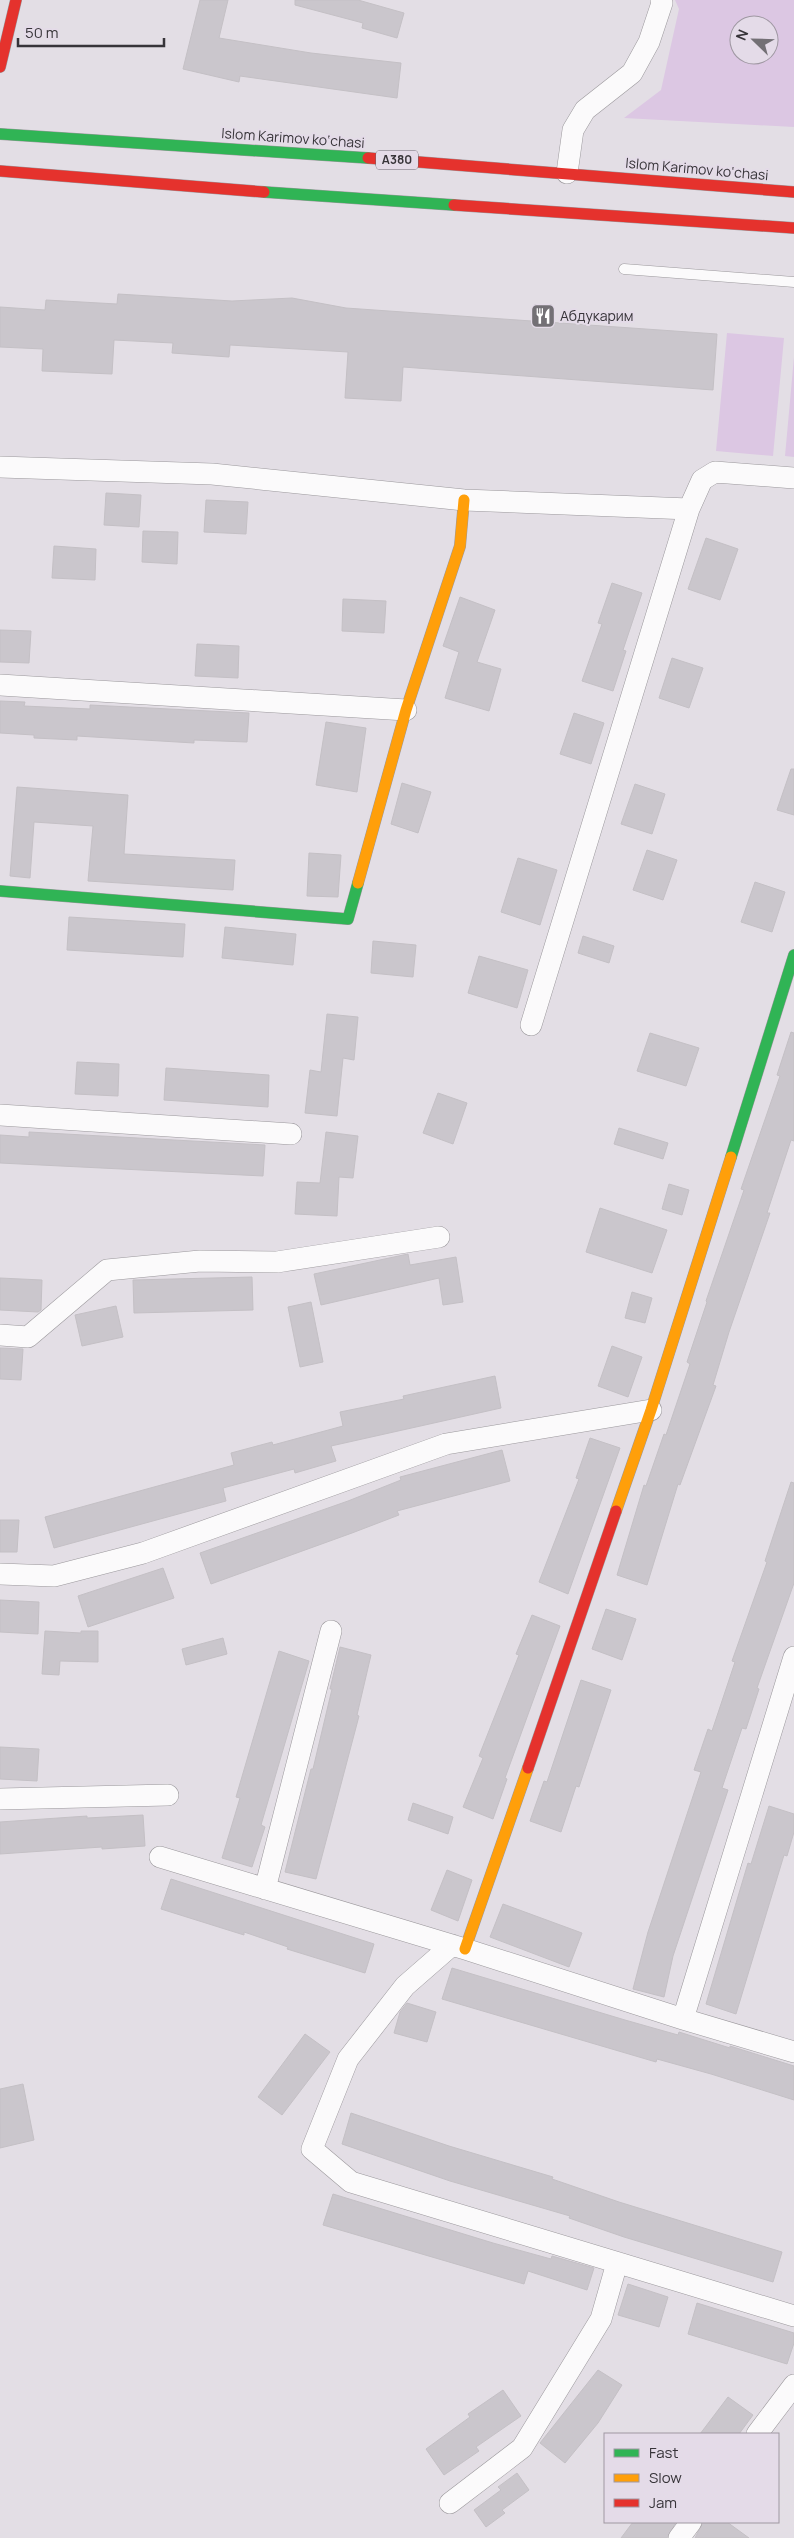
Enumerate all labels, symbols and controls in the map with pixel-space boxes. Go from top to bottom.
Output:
scale bar [18,15,164,47]
north arrow [729,15,779,65]
text: 50 m [25,22,59,43]
text: N [731,26,752,43]
street label: Islom Karimov ko‘chasi [221,123,365,152]
road number: A380 [376,150,418,170]
street label: Islom Karimov ko‘chasi [625,153,769,184]
restaurant icon: Абдукарим [530,303,556,329]
place label: Абдукарим [560,306,633,325]
legend [604,2433,779,2523]
text: Fast [649,2442,678,2463]
text: Slow [649,2467,682,2488]
text: Jam [649,2492,677,2513]

